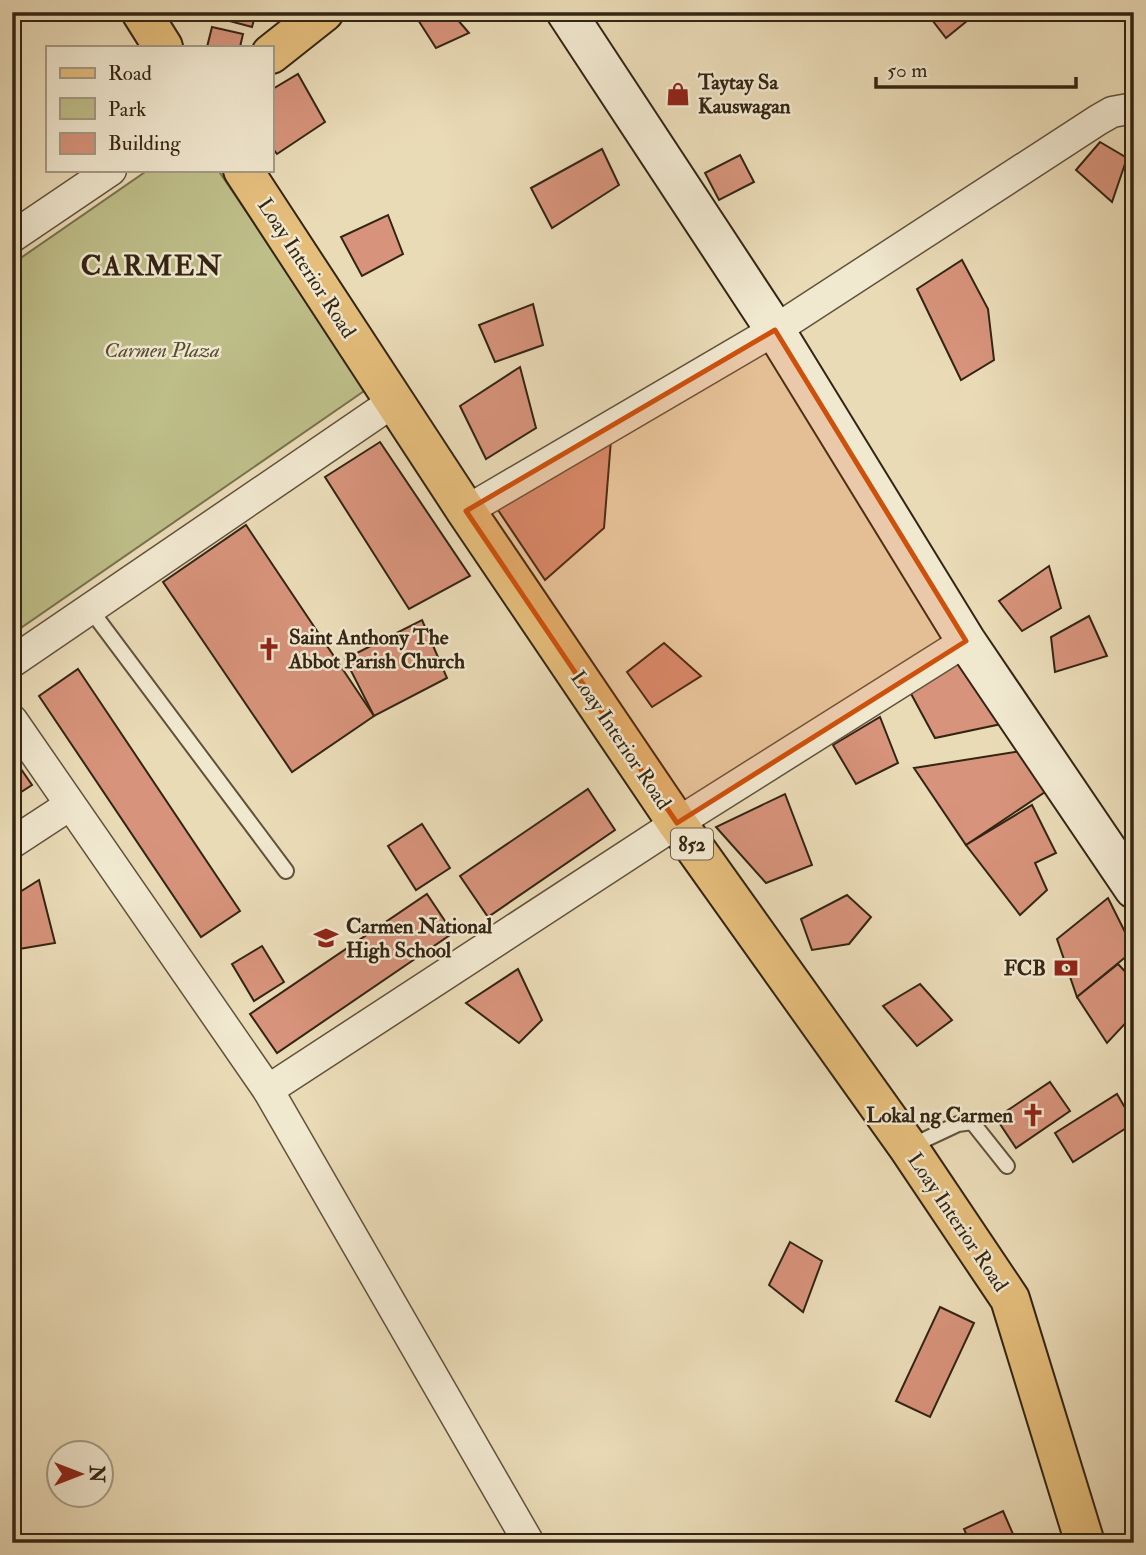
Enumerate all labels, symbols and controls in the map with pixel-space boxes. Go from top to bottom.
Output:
legend [46,46,273,172]
scale bar [876,46,1076,90]
text: 50 m [887,57,928,84]
text: Road [108,60,153,87]
place label: Taytay Sa Kauswagan [697,69,791,120]
shop icon: Taytay Sa Kauswagan [664,80,692,108]
text: Park [108,96,146,123]
text: Building [108,130,181,157]
street label: Loay Interior Road [251,193,362,344]
district label: CARMEN [81,249,223,284]
park label: Carmen Plaza [104,337,220,364]
place label: Saint Anthony The Abbot Parish Church [288,624,465,675]
church icon: Saint Anthony The Abbot Parish Church [255,635,283,663]
street label: Loay Interior Road [564,666,677,815]
road number: 852 [671,828,713,860]
place label: Carmen National High School [346,913,493,964]
school or university icon: Carmen National High School [312,924,340,952]
bank icon: FCB [1052,954,1080,982]
place label: FCB [1004,955,1046,982]
church icon: Lokal ng Carmen [1019,1101,1047,1129]
place label: Lokal ng Carmen [866,1102,1013,1129]
street label: Loay Interior Road [901,1148,1014,1297]
north arrow [46,1440,116,1510]
text: N [84,1464,108,1483]

